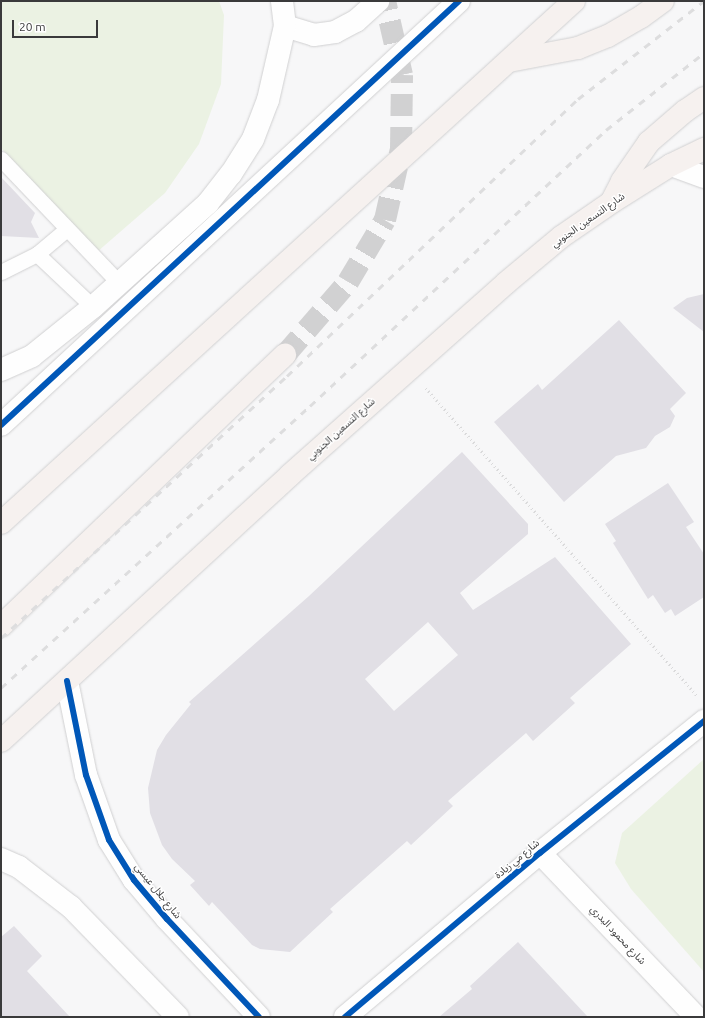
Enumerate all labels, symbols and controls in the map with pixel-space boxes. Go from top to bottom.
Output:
scale bar [14,12,100,38]
text: 20 m [19,20,46,33]
street label: شارع التسعين الجنوبي [549,190,627,250]
street label: شارع التسعين الجنوبي [305,395,377,463]
street label: شارع مي زيادة [492,837,542,881]
street label: شارع جلال عيسي [132,861,184,921]
street label: شارع محمود البدري [588,903,648,967]

